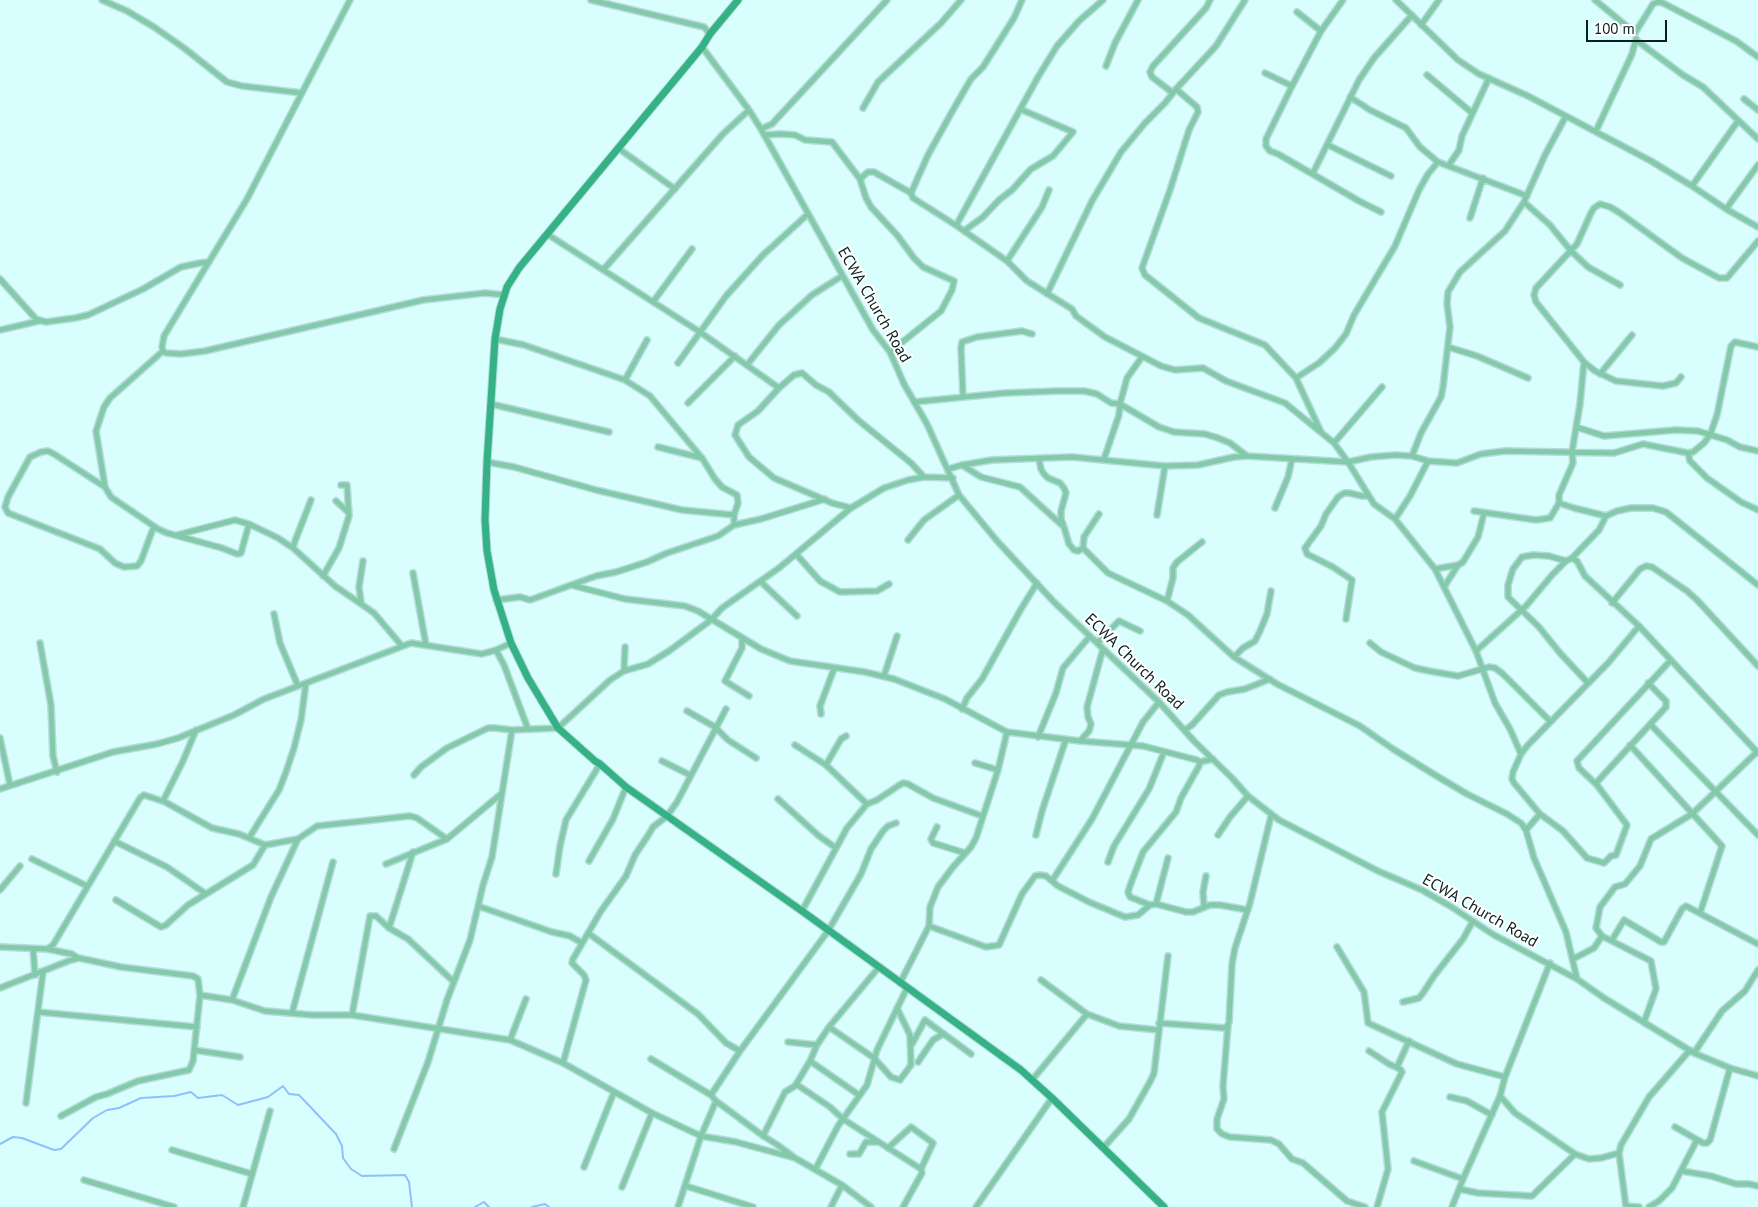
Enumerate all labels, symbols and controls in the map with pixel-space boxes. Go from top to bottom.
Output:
scale bar [1588,10,1669,42]
text: 100 m [1594,19,1635,38]
street label: ECWA Church Road [833,244,915,366]
street label: ECWA Church Road [1081,610,1187,714]
street label: ECWA Church Road [1419,870,1541,952]

